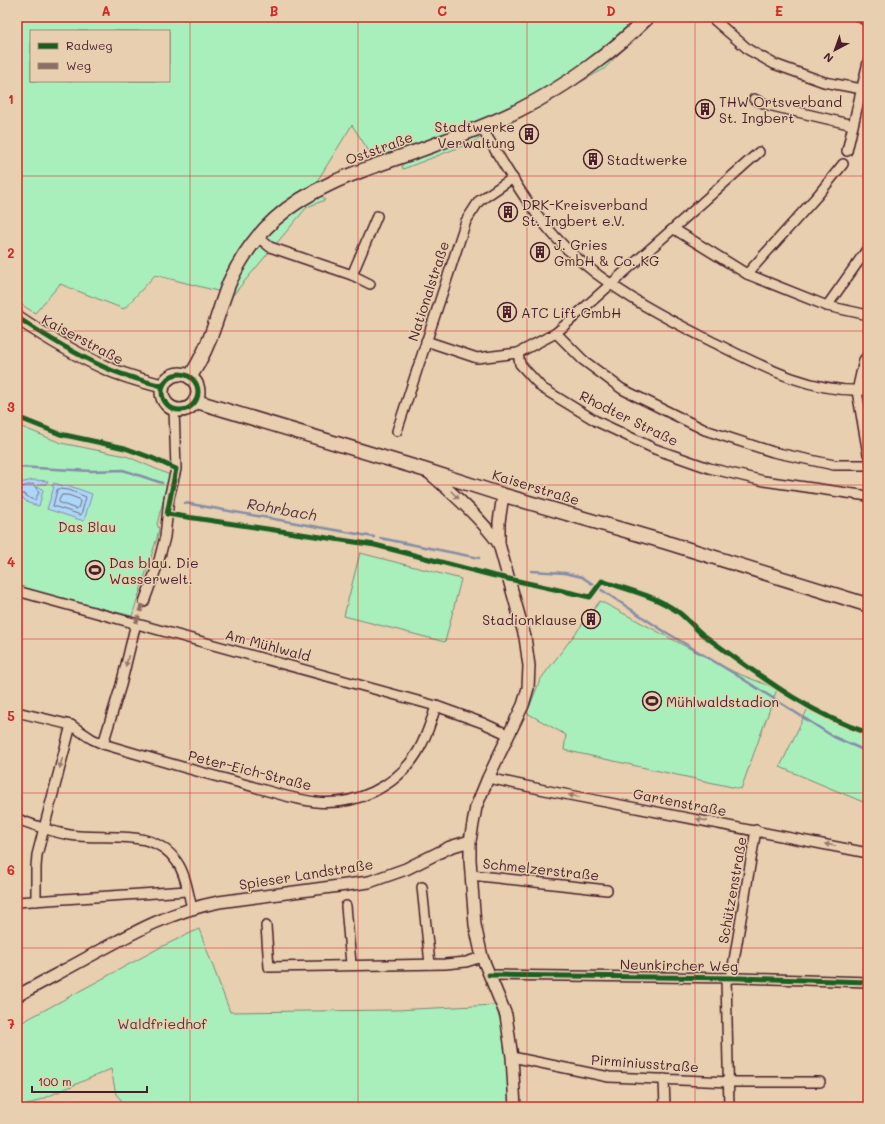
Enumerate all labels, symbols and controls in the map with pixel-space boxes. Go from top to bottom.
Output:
text: A [101,2,111,19]
text: B [270,2,279,19]
text: C [437,2,447,19]
text: D [606,2,616,19]
text: E [775,2,783,19]
legend [30,30,170,82]
north arrow [815,30,855,70]
text: Radweg [66,37,113,53]
text: N [820,50,836,66]
text: Weg [66,57,91,73]
text: 1 [8,90,14,107]
place label: THW Ortsverband St. Ingbert [719,92,842,127]
building icon: THW Ortsverband St. Ingbert [694,98,716,120]
place label: Stadtwerke Verwaltung [435,117,515,152]
building icon: Stadtwerke Verwaltung [518,123,540,145]
street label: Oststraße [343,127,415,169]
building icon: Stadtwerke [582,148,604,170]
place label: Stadtwerke [607,150,687,169]
place label: DRK-Kreisverband St. Ingbert e.V. [522,195,648,230]
building icon: DRK-Kreisverband St. Ingbert e.V. [497,201,519,223]
place label: J. Gries GmbH & Co. KG [554,235,659,270]
street label: Nationalstraße [403,239,453,343]
building icon: J. Gries GmbH & Co. KG [529,241,551,263]
text: 2 [7,244,15,261]
building icon: ATC Lift GmbH [496,301,518,323]
place label: ATC Lift GmbH [521,303,621,322]
street label: Kaiserstraße [39,309,127,369]
street label: Rhodter Straße [576,386,682,450]
text: 3 [7,398,15,415]
street label: Kaiserstraße [490,465,582,509]
one-way arrow [450,490,460,500]
water label: Rohrbach [245,493,319,525]
park label: Das Blau [58,517,116,536]
text: 4 [7,553,15,570]
place label: Das blau. Die Wasserwelt. [109,553,199,588]
sports icon: Das blau. Die Wasserwelt. [84,559,106,581]
building icon: Stadionklause [580,608,602,630]
place label: Stadionklause [482,610,577,629]
street label: Am Mühlwald [223,624,313,666]
one-way arrow [124,655,130,667]
sports icon: Mühlwaldstadion [641,690,663,712]
place label: Mühlwaldstadion [666,692,779,711]
text: 5 [7,707,15,724]
street label: Peter-Eich-Straße [186,745,314,795]
one-way arrow [58,757,64,769]
street label: Gartenstraße [632,784,728,820]
one-way arrow [568,793,581,799]
one-way arrow [696,817,708,823]
street label: Schützenstraße [713,835,751,945]
one-way arrow [824,842,836,848]
street label: Schmelzerstraße [482,853,600,885]
street label: Spieser Landstraße [238,854,374,894]
text: 6 [7,861,15,878]
street label: Neunkircher Weg [620,954,738,976]
park label: Waldfriedhof [117,1014,207,1033]
text: 7 [7,1015,15,1032]
street label: Pirminiusstraße [590,1050,700,1076]
scale bar [32,1068,147,1094]
text: 100 m [38,1073,72,1089]

